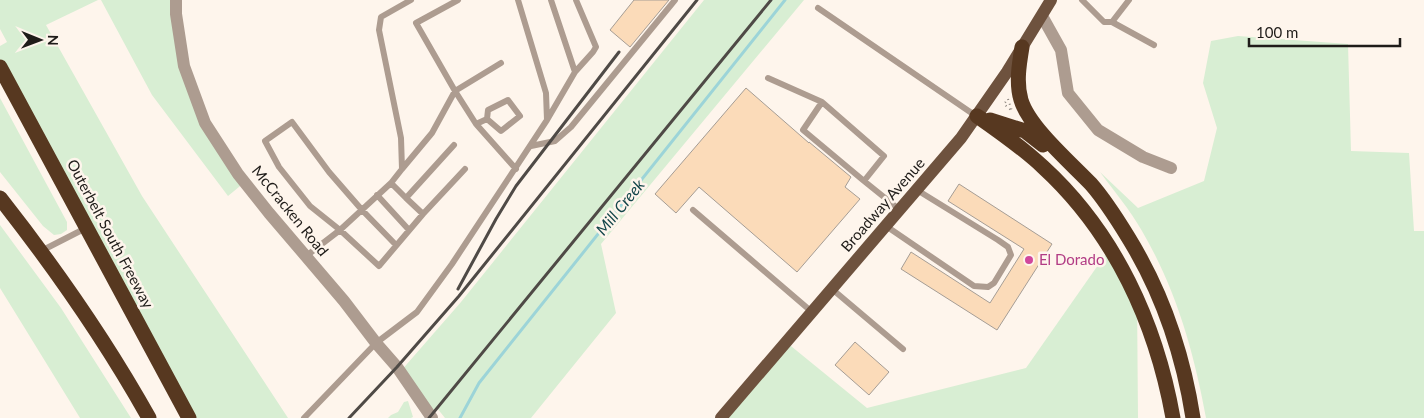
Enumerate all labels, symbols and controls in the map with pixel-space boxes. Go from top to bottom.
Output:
north arrow [15,15,65,65]
scale bar [1249,15,1400,47]
text: 100 m [1256,23,1298,41]
text: N [45,35,62,46]
street label: Broadway Avenue [837,154,928,255]
street label: Outerbelt South Freeway [64,156,158,311]
street label: McCracken Road [249,161,333,259]
water label: Mill Creek [591,175,648,238]
place label: El Dorado [1039,250,1104,268]
marker: El Dorado [1023,254,1035,266]

